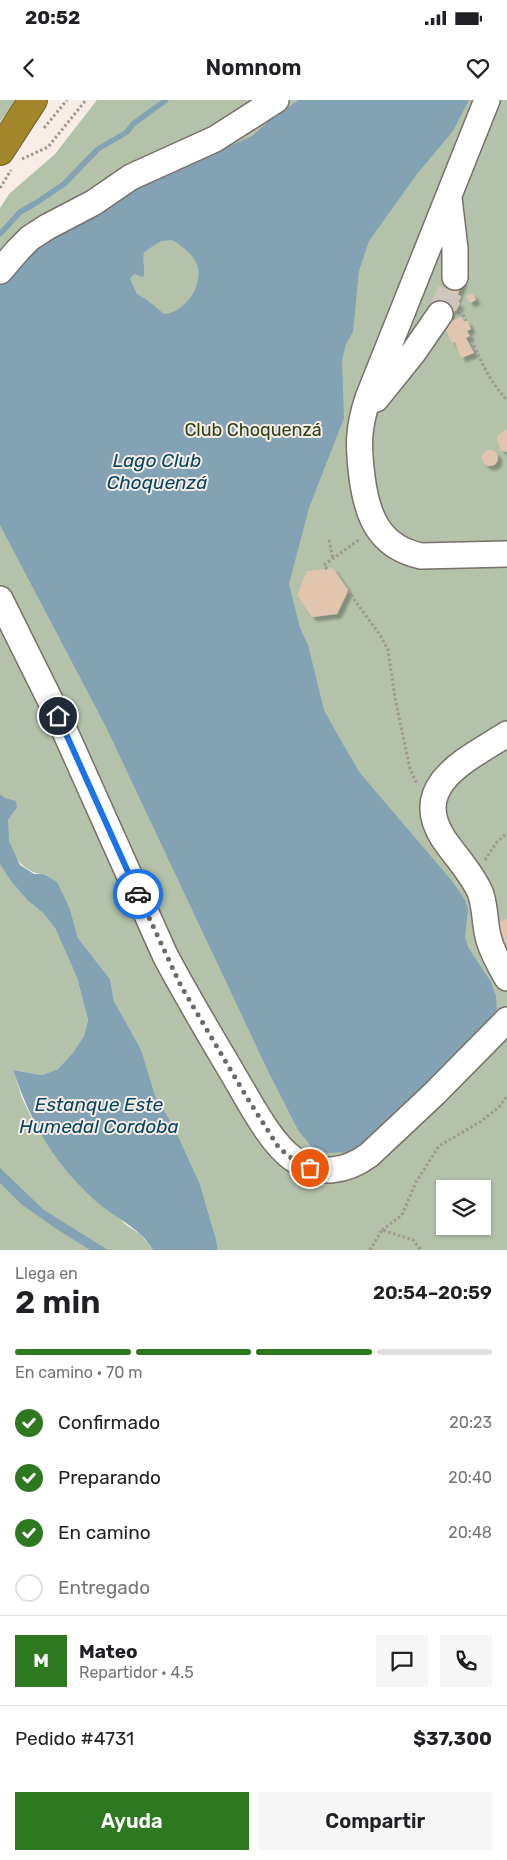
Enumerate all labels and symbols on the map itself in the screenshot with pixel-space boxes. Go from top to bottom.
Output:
park label: Club Choquenzá [184,419,322,441]
water label: Lago Club Choquenzá [107,449,207,494]
pin [37,695,79,737]
courier [113,869,163,919]
water label: Estanque Este Humedal Cordoba [19,1093,179,1138]
pin [289,1147,331,1189]

